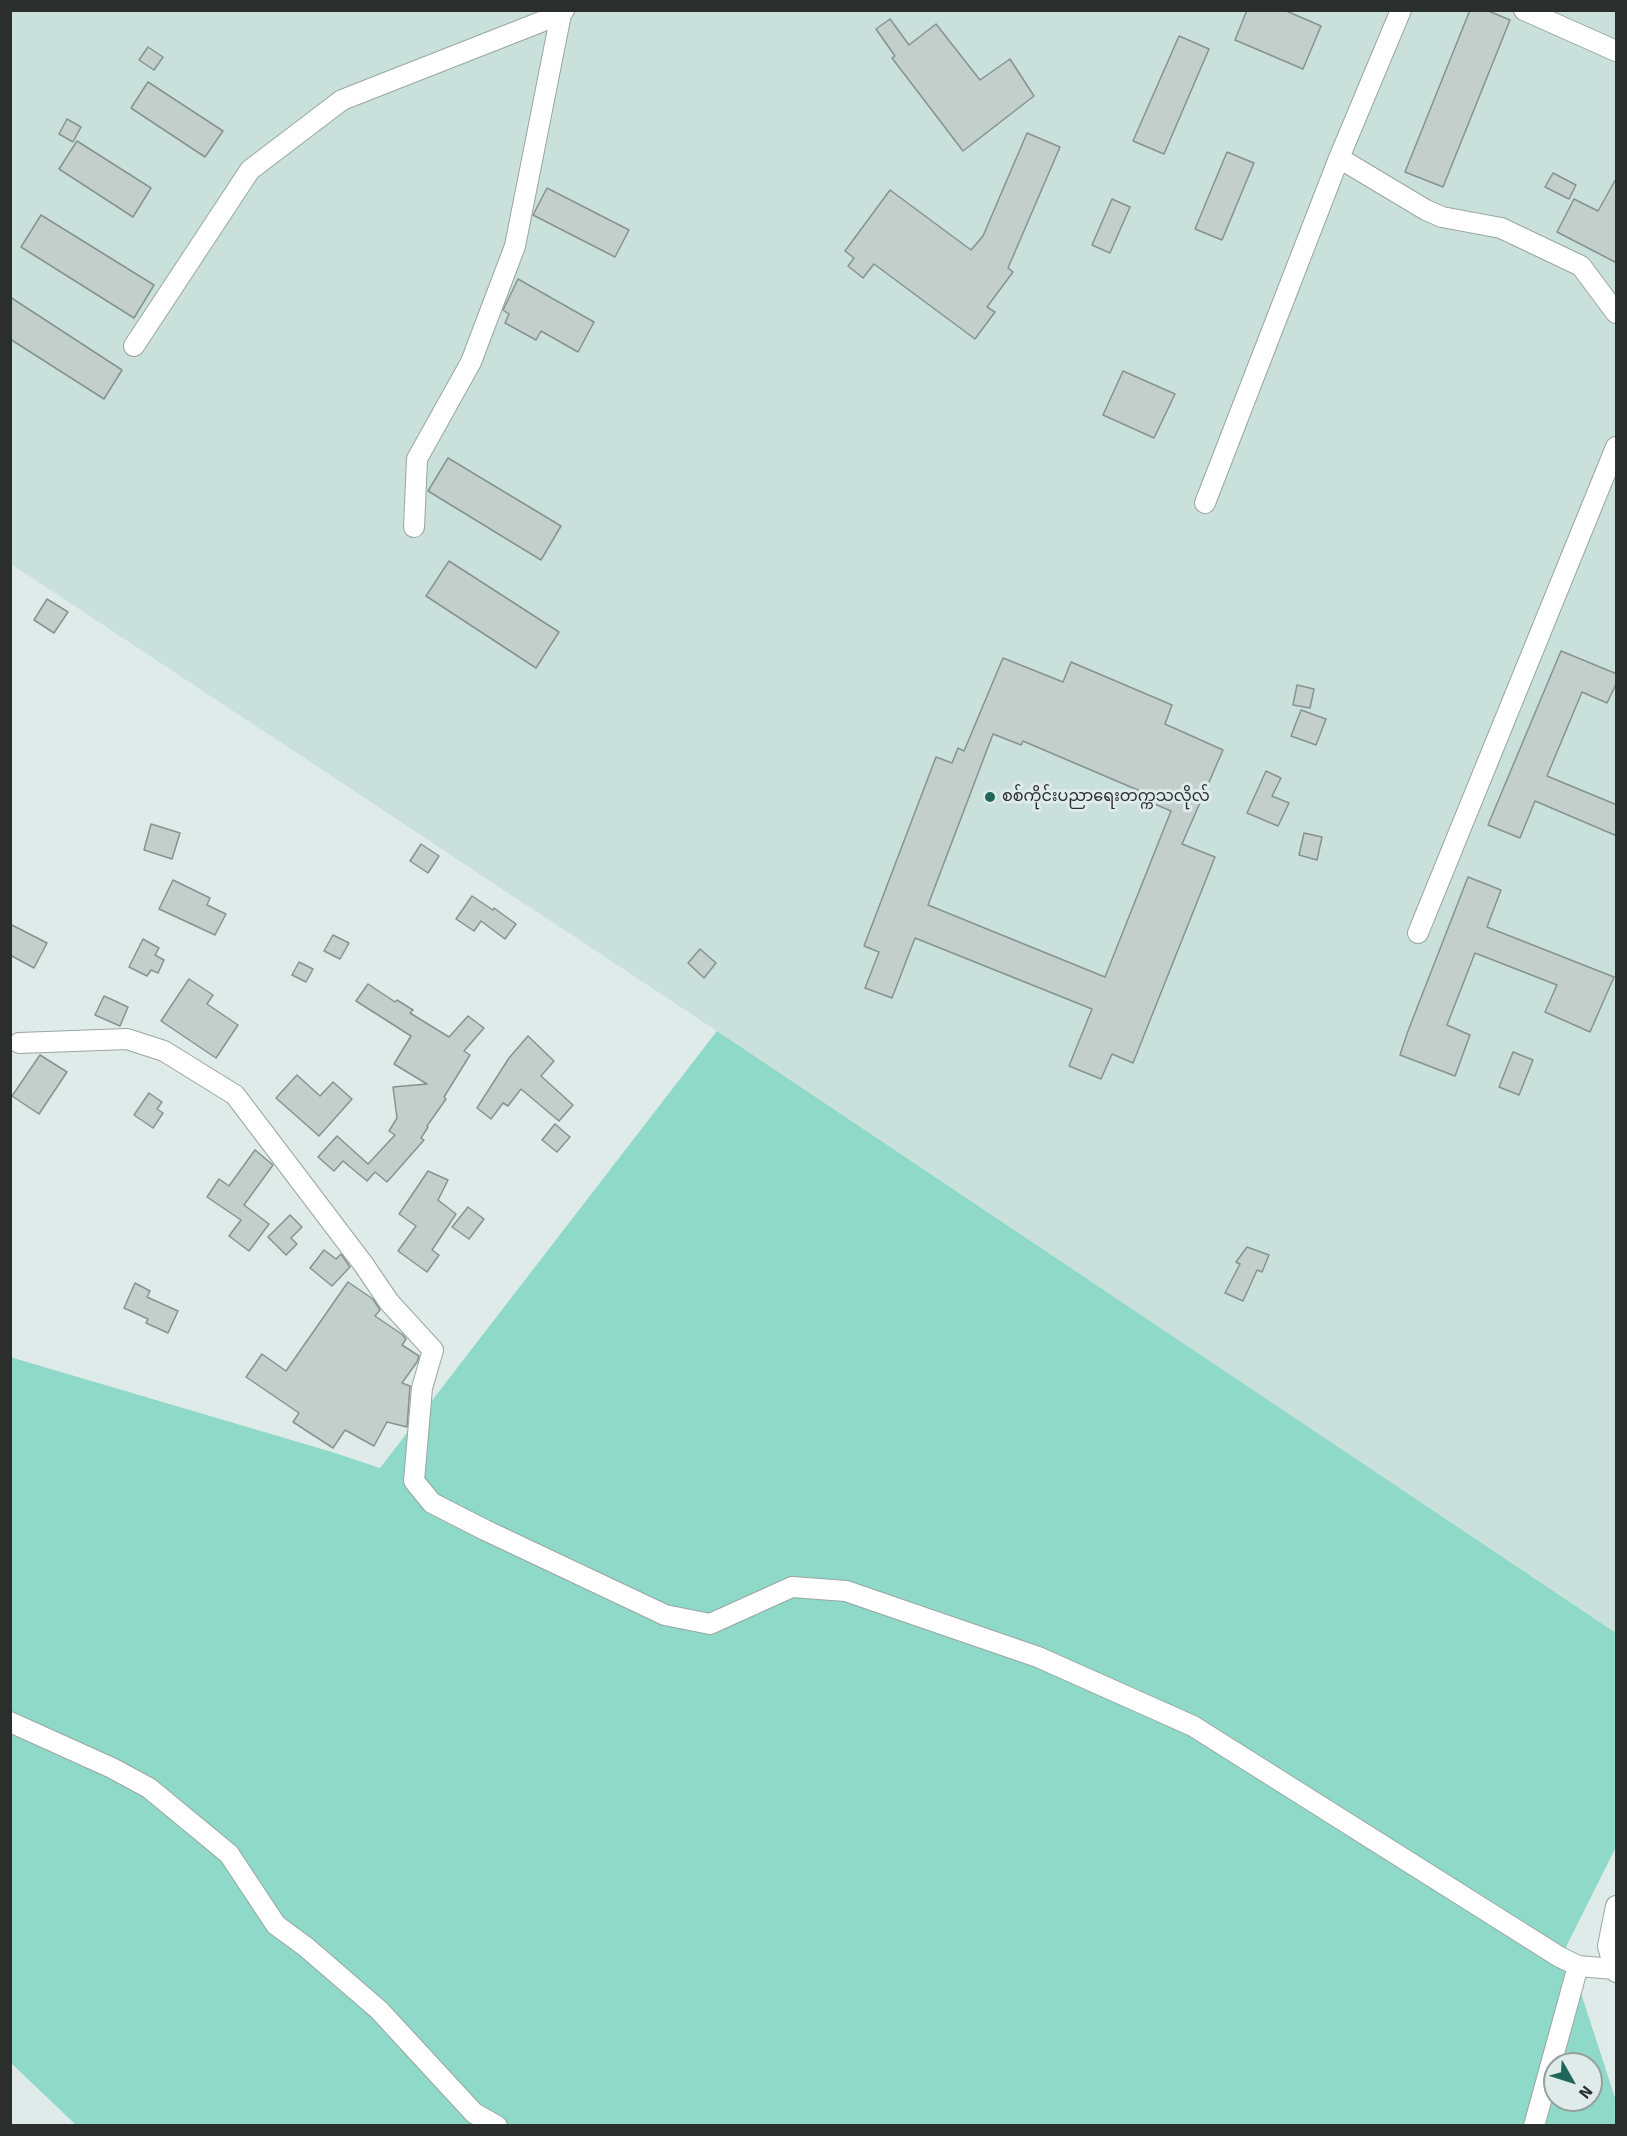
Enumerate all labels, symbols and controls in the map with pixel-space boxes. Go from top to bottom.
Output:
place label: စစ်ကိုင်းပညာရေးတက္ကသလိုလ် [1002,787,1210,807]
marker: စစ်ကိုင်းပညာရေးတက္ကသလိုလ် [983,790,997,804]
north arrow [1543,2052,1603,2112]
text: N [1574,2081,1597,2103]

